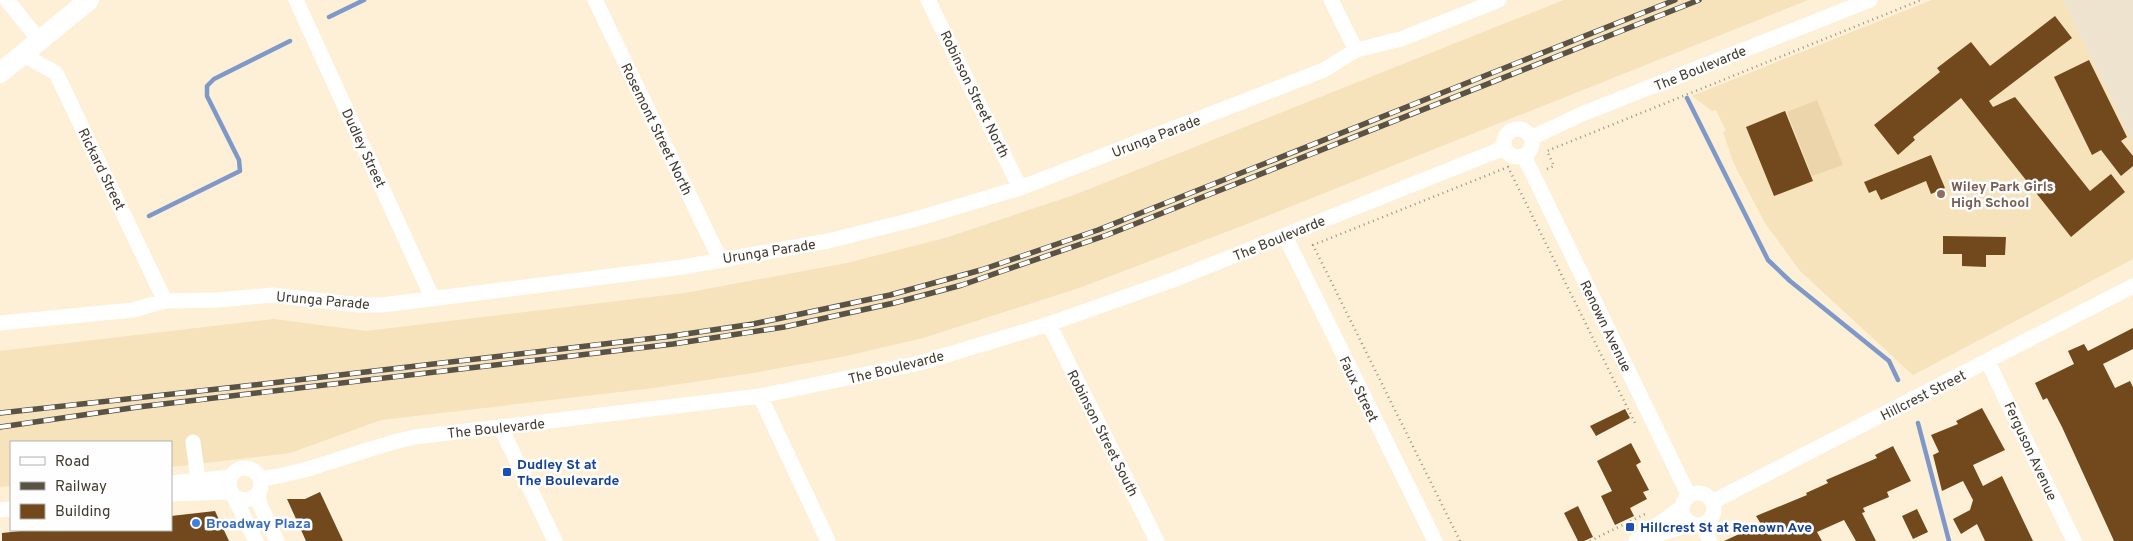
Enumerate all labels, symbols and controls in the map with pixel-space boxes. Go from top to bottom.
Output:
street label: Robinson Street North [935,28,1012,161]
street label: The Boulevarde [1652,43,1749,96]
street label: Rosemont Street North [616,61,695,198]
street label: Dudley Street [337,106,388,191]
street label: Urunga Parade [1110,113,1203,162]
street label: Rickard Street [73,126,128,214]
place label: Wiley Park Girls High School [1951,179,2054,212]
marker: Wiley Park Girls High School [1935,188,1947,200]
street label: The Boulevarde [1231,213,1328,266]
street label: Urunga Parade [722,237,817,268]
street label: Renown Avenue [1575,278,1634,375]
street label: Urunga Parade [275,289,370,314]
street label: The Boulevarde [847,348,946,389]
street label: Faux Street [1334,354,1381,425]
street label: Robinson Street South [1062,367,1141,500]
street label: Hillcrest Street [1878,367,1969,425]
street label: Ferguson Avenue [1999,400,2060,504]
street label: The Boulevarde [447,416,546,443]
legend [10,441,172,531]
text: Road [55,453,90,472]
place label: Dudley St at The Boulevarde [517,457,620,490]
marker: Dudley St at The Boulevarde [501,466,513,478]
text: Railway [55,478,107,497]
text: Building [55,503,110,522]
place label: Broadway Plaza [206,516,311,533]
marker: Broadway Plaza [190,517,202,529]
place label: Hillcrest St at Renown Ave [1640,520,1812,537]
marker: Hillcrest St at Renown Ave [1624,521,1636,533]

